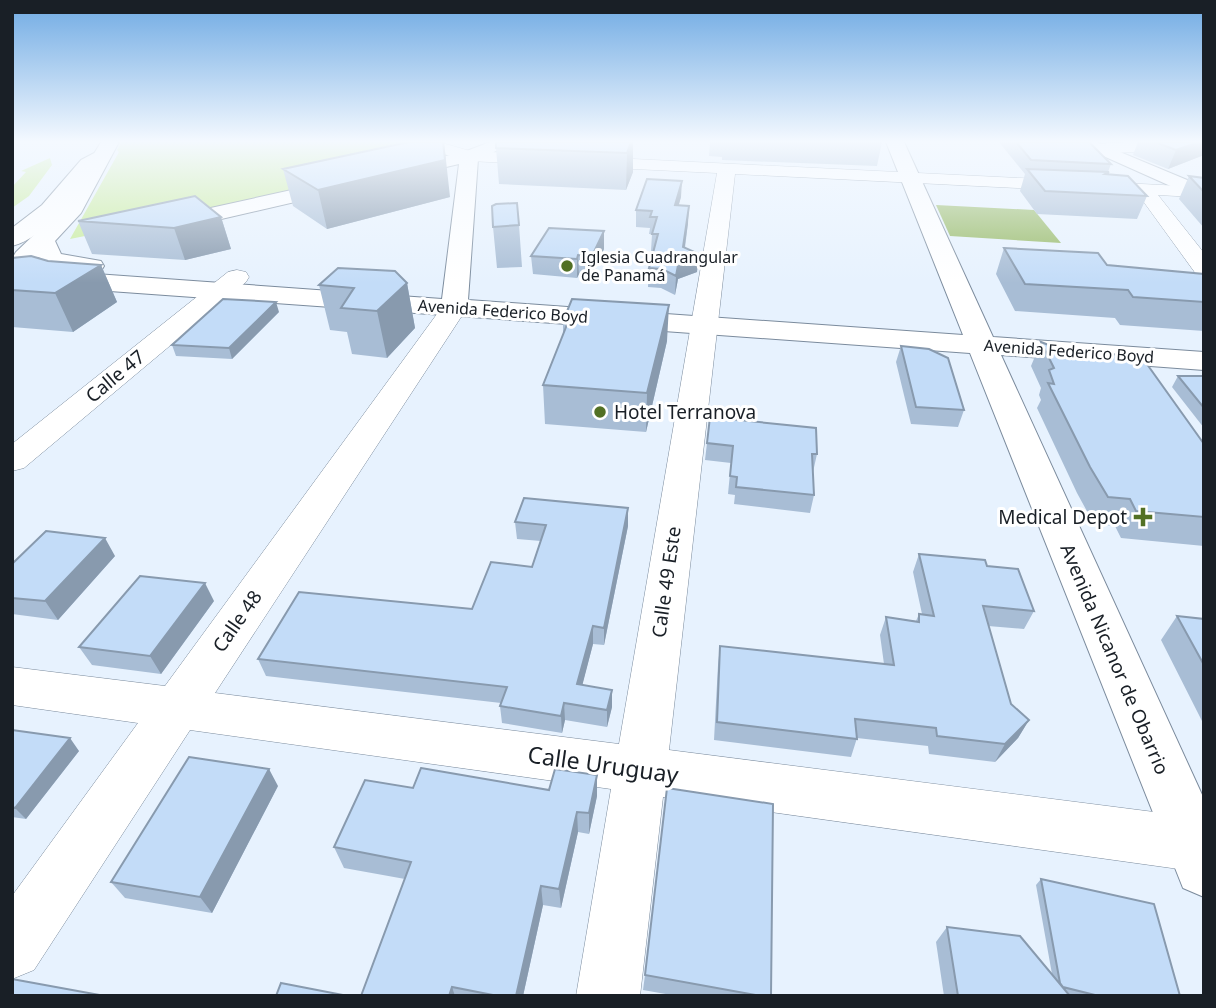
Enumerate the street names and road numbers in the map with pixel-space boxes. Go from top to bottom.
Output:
street label: Avenida Federico Boyd [417,294,589,328]
street label: Avenida Federico Boyd [983,334,1155,368]
street label: Calle 47 [80,344,150,408]
street label: Calle 49 Este [645,525,687,639]
street label: Avenida Nicanor de Obarrio [1055,540,1175,778]
street label: Calle 48 [206,585,268,657]
street label: Calle Uruguay [526,738,681,790]

